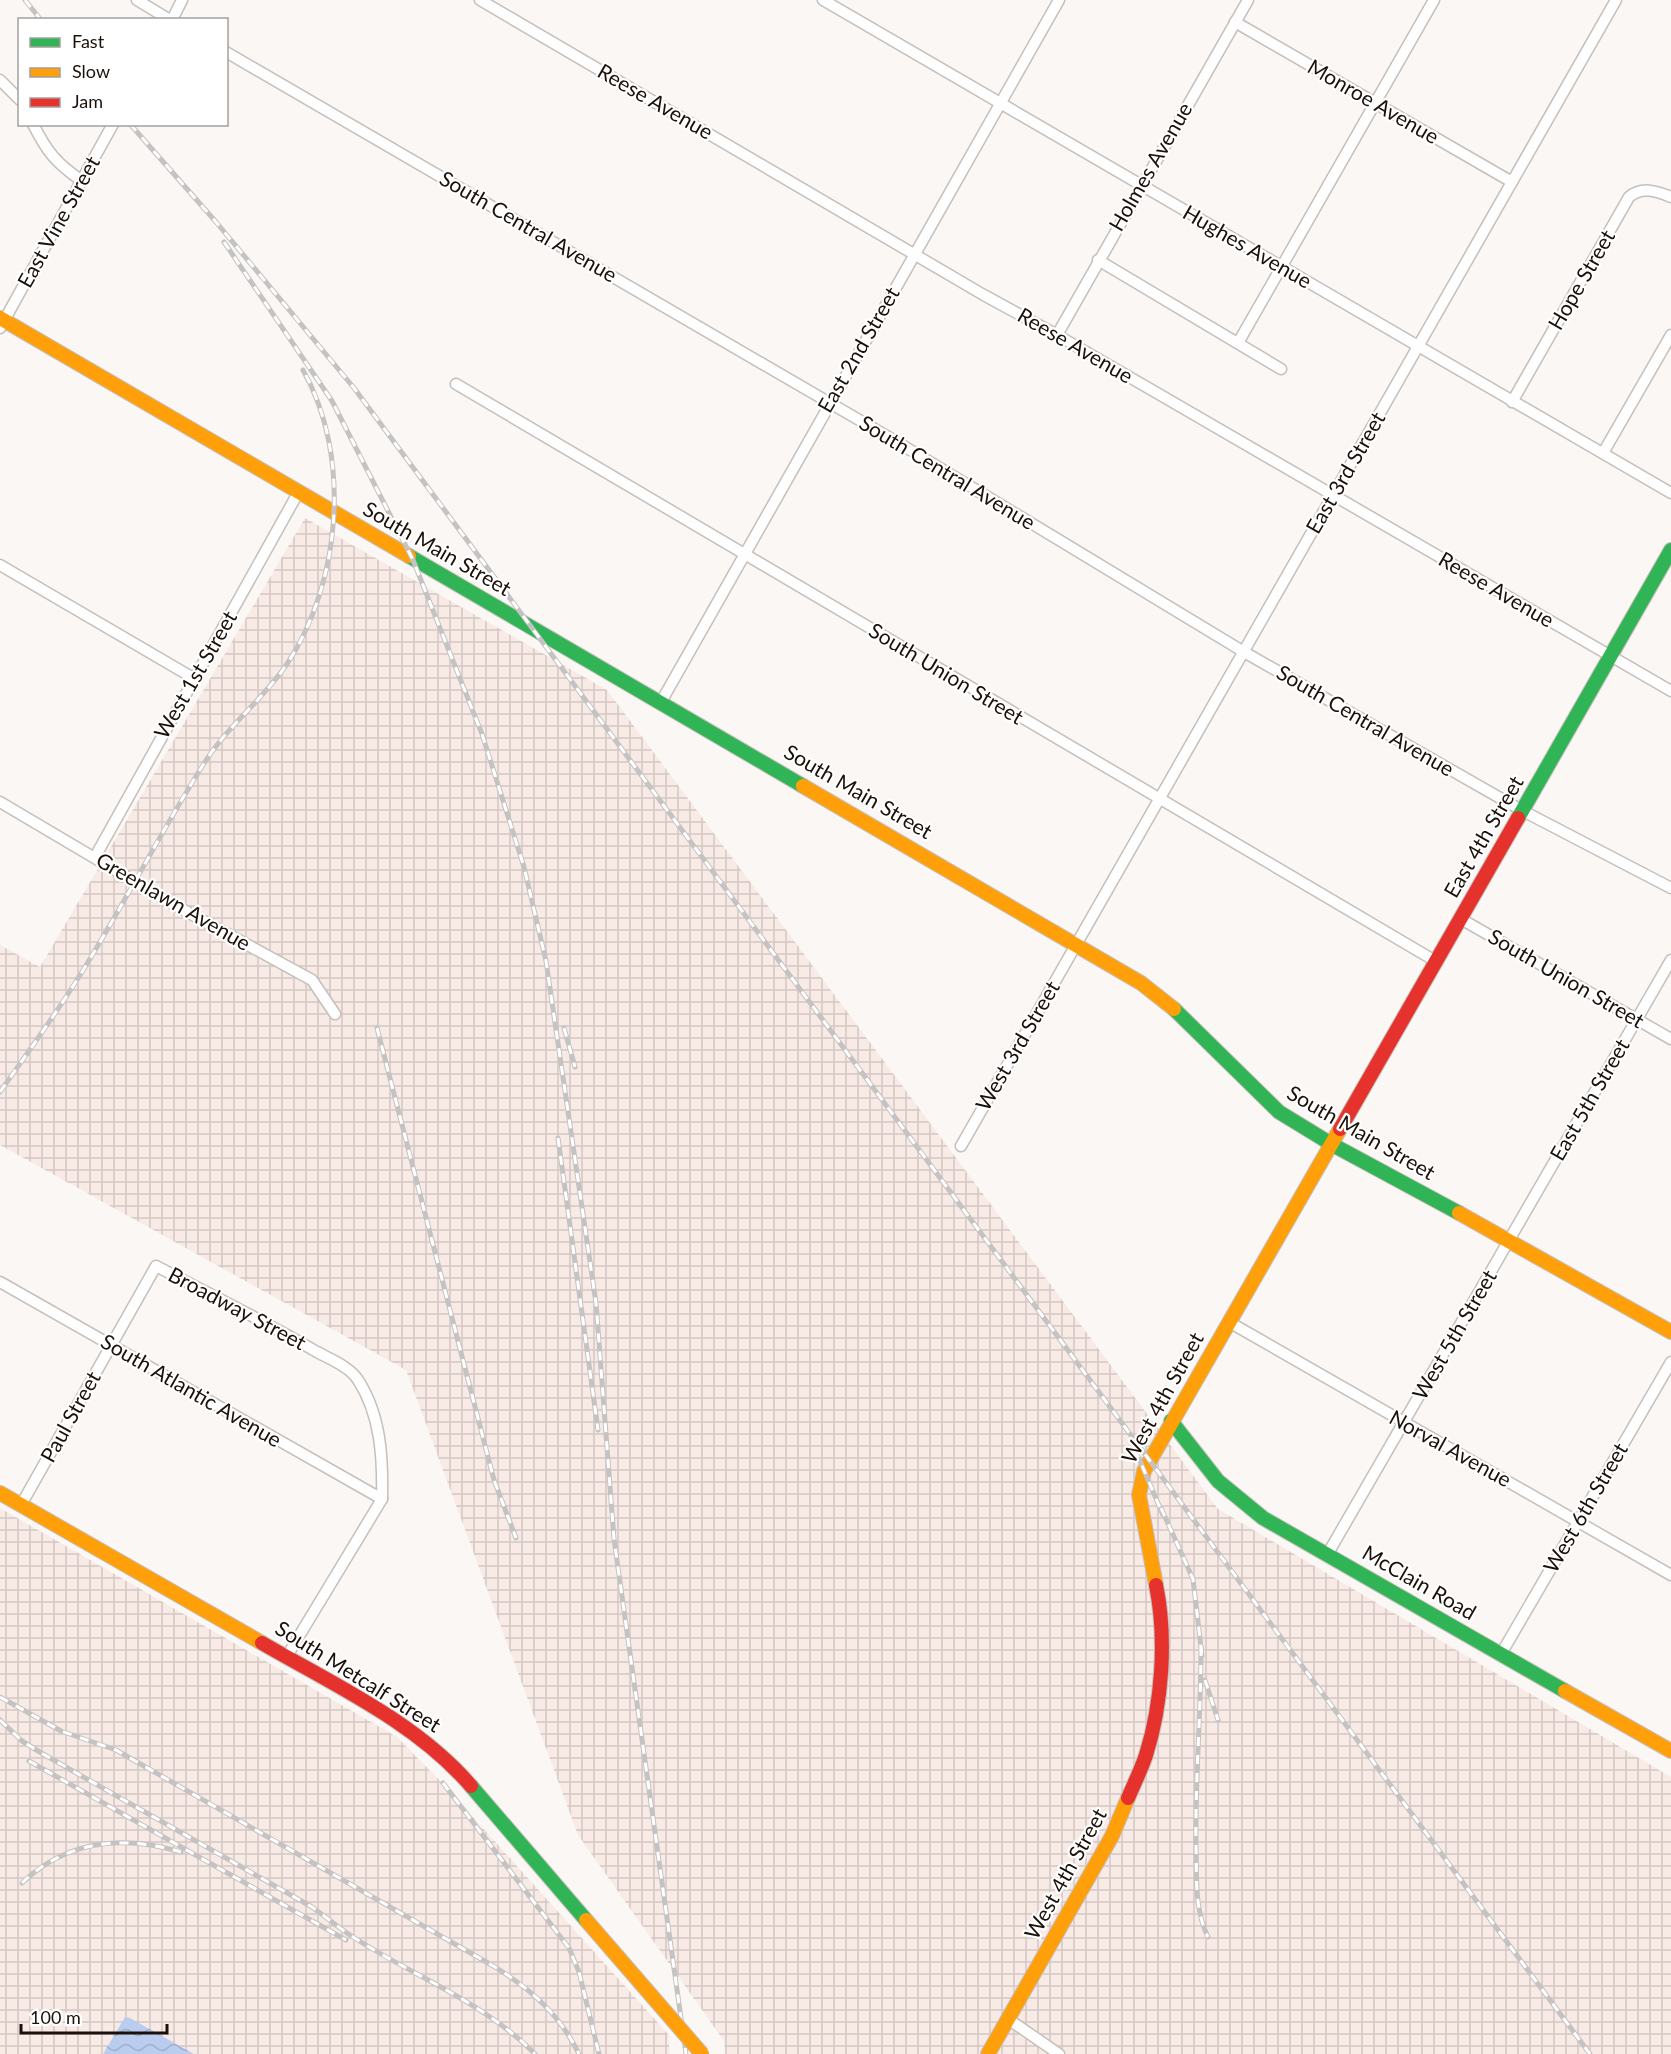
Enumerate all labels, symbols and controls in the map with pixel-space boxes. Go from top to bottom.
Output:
legend [18,18,228,126]
text: Fast [72,30,105,52]
street label: Monroe Avenue [1304,53,1444,148]
street label: Reese Avenue [594,58,718,144]
text: Slow [72,60,110,82]
text: Jam [72,90,103,112]
street label: Holmes Avenue [1103,98,1197,235]
street label: East Vine Street [11,151,104,291]
street label: South Central Avenue [436,165,622,287]
street label: Hughes Avenue [1179,199,1317,293]
street label: Hope Street [1542,224,1620,334]
street label: East 2nd Street [812,282,904,416]
street label: Reese Avenue [1014,302,1138,388]
street label: East 3rd Street [1300,407,1390,538]
street label: South Central Avenue [855,409,1040,534]
street label: South Main Street [359,495,517,600]
street label: Reese Avenue [1435,546,1559,632]
street label: West 1st Street [148,606,242,742]
street label: South Union Street [865,617,1029,729]
street label: South Central Avenue [1273,659,1459,781]
street label: South Main Street [780,738,938,843]
street label: East 4th Street [1438,770,1528,902]
street label: Greenlawn Avenue [92,846,255,955]
street label: South Union Street [1484,923,1650,1033]
street label: West 3rd Street [970,976,1064,1115]
street label: East 5th Street [1544,1033,1634,1165]
street label: South Main Street [1283,1079,1441,1184]
street label: Broadway Street [165,1261,311,1355]
street label: West 5th Street [1406,1264,1501,1404]
street label: West 4th Street [1115,1327,1208,1467]
street label: South Atlantic Avenue [97,1328,286,1452]
street label: Paul Street [35,1366,105,1466]
street label: Norval Avenue [1385,1404,1516,1491]
street label: West 6th Street [1537,1437,1632,1577]
street label: McClain Road [1358,1539,1481,1624]
street label: South Metcalf Street [271,1615,447,1737]
street label: West 4th Street [1018,1803,1111,1943]
scale bar [21,1997,166,2035]
text: 100 m [30,2006,81,2028]

